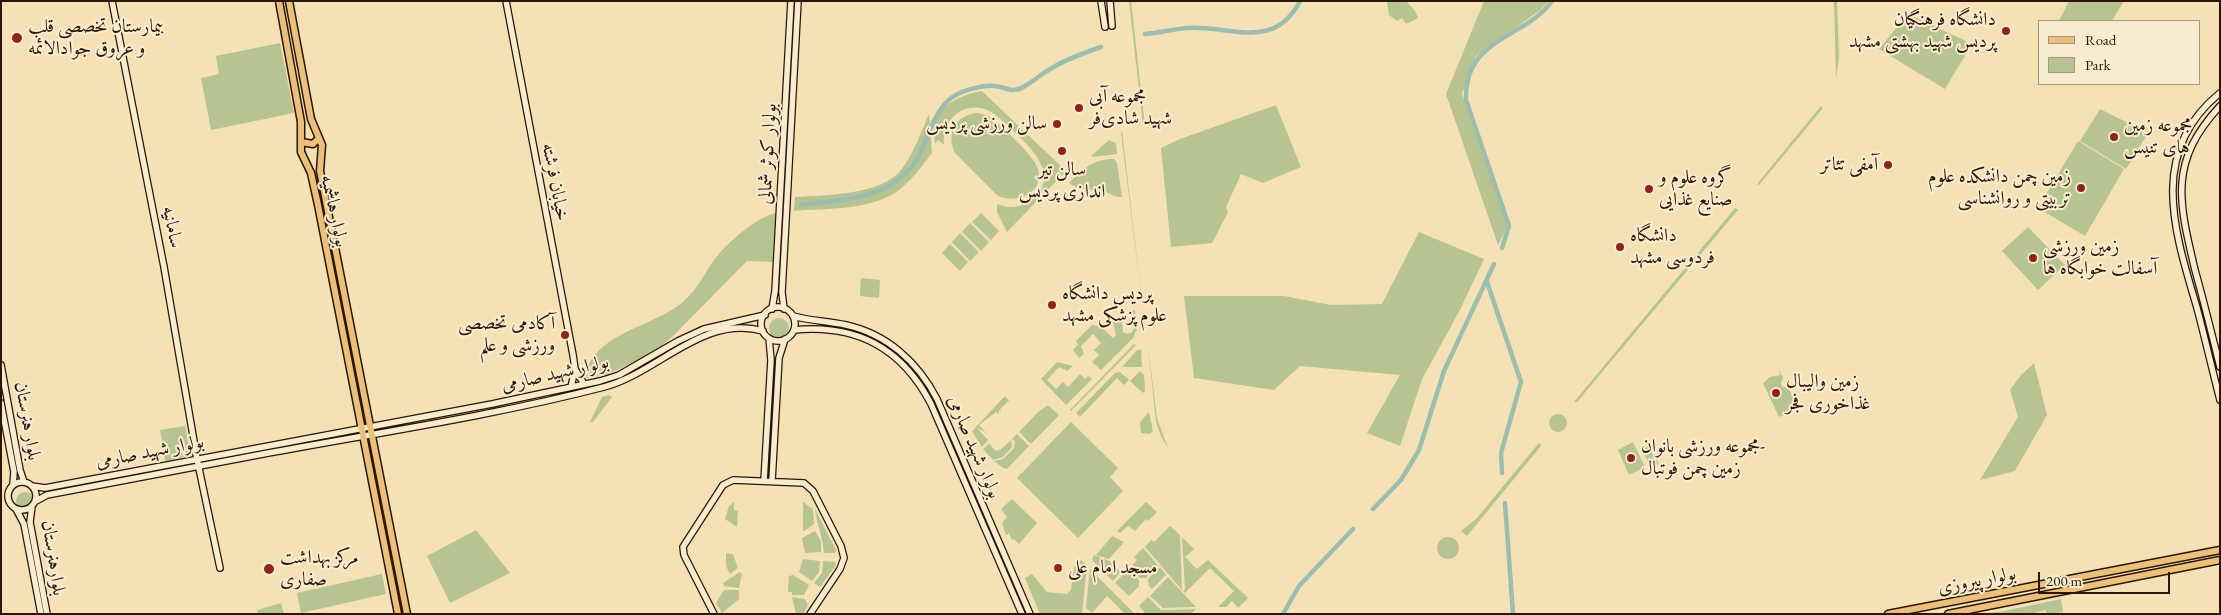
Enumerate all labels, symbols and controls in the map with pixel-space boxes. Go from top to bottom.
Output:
place label: دانشگاه فرهنگیان پردیس شهید بهشتی مشهد [1849,9,1996,53]
place label: بیمارستان تخصصی قلب و عروق جوادالائمه [28,16,164,60]
legend [2038,20,2201,85]
marker: دانشگاه فرهنگیان پردیس شهید بهشتی مشهد [2000,25,2012,37]
text: Road [2085,30,2116,49]
marker: بیمارستان تخصصی قلب و عروق جوادالائمه [10,31,24,45]
text: Park [2085,55,2111,74]
place label: مجموعه آبی شهید شادی‌فر [1089,86,1172,130]
marker: مجموعه آبی شهید شادی‌فر [1073,102,1085,114]
street label: بولوار کوثر شمالی [754,103,782,205]
place label: سالن ورزشی پردیس [926,113,1047,135]
place label: مجموعه زمین های تنیس [2124,115,2192,159]
marker: سالن ورزشی پردیس [1051,118,1063,130]
marker: مجموعه زمین های تنیس [2108,131,2120,143]
street label: خیابان فرشته [536,141,574,223]
marker: سالن تیر اندازی پردیس [1056,145,1068,157]
place label: آمفی تئاتر [1820,154,1878,176]
place label: سالن تیر اندازی پردیس [1019,159,1105,203]
marker: آمفی تئاتر [1882,159,1894,171]
place label: زمین چمن دانشکده علوم تربیتی و روانشناسی [1928,166,2071,210]
place label: گروه علوم و صنایع غذایی [1659,167,1732,211]
street label: بولوار هاشمیه [315,173,353,249]
marker: زمین چمن دانشکده علوم تربیتی و روانشناسی [2075,182,2087,194]
marker: گروه علوم و صنایع غذایی [1643,183,1655,195]
street label: سامانیه [157,204,187,250]
place label: دانشگاه فردوسی مشهد [1630,225,1715,269]
place label: زمین ورزشی آسفالت خوابگاه ها [2043,236,2157,280]
marker: دانشگاه فردوسی مشهد [1614,241,1626,253]
marker: زمین ورزشی آسفالت خوابگاه ها [2027,252,2039,264]
place label: پردیس دانشگاه علوم پزشکی مشهد [1062,283,1167,327]
marker: پردیس دانشگاه علوم پزشکی مشهد [1046,299,1058,311]
place label: آکادمی تخصصی ورزشی و علم [458,313,555,357]
marker: آکادمی تخصصی ورزشی و علم [559,329,571,341]
street label: بولوار شهید صارمی [499,351,611,397]
place label: زمین والیبال غذاخوری فجر [1786,371,1870,415]
street label: بلوار هنرستان [9,380,45,462]
marker: زمین والیبال غذاخوری فجر [1770,387,1782,399]
street label: بولوار شهید صارمی [942,392,1006,502]
street label: بولوار شهید صارمی [94,430,206,474]
place label: مجموعه ورزشی بانوان- زمین چمن فوتبال [1641,436,1765,480]
marker: مجموعه ورزشی بانوان- زمین چمن فوتبال [1625,452,1637,464]
street label: بلوارهنرستان [36,519,70,597]
place label: مرکز بهداشت صفاری [280,547,359,591]
place label: مسجد امام علی [1068,557,1157,579]
marker: مرکز بهداشت صفاری [262,562,276,576]
marker: مسجد امام علی [1052,562,1064,574]
street label: بولوار پیروزی [1936,562,2018,600]
scale bar [2041,562,2174,594]
text: 200 m [2046,571,2082,590]

